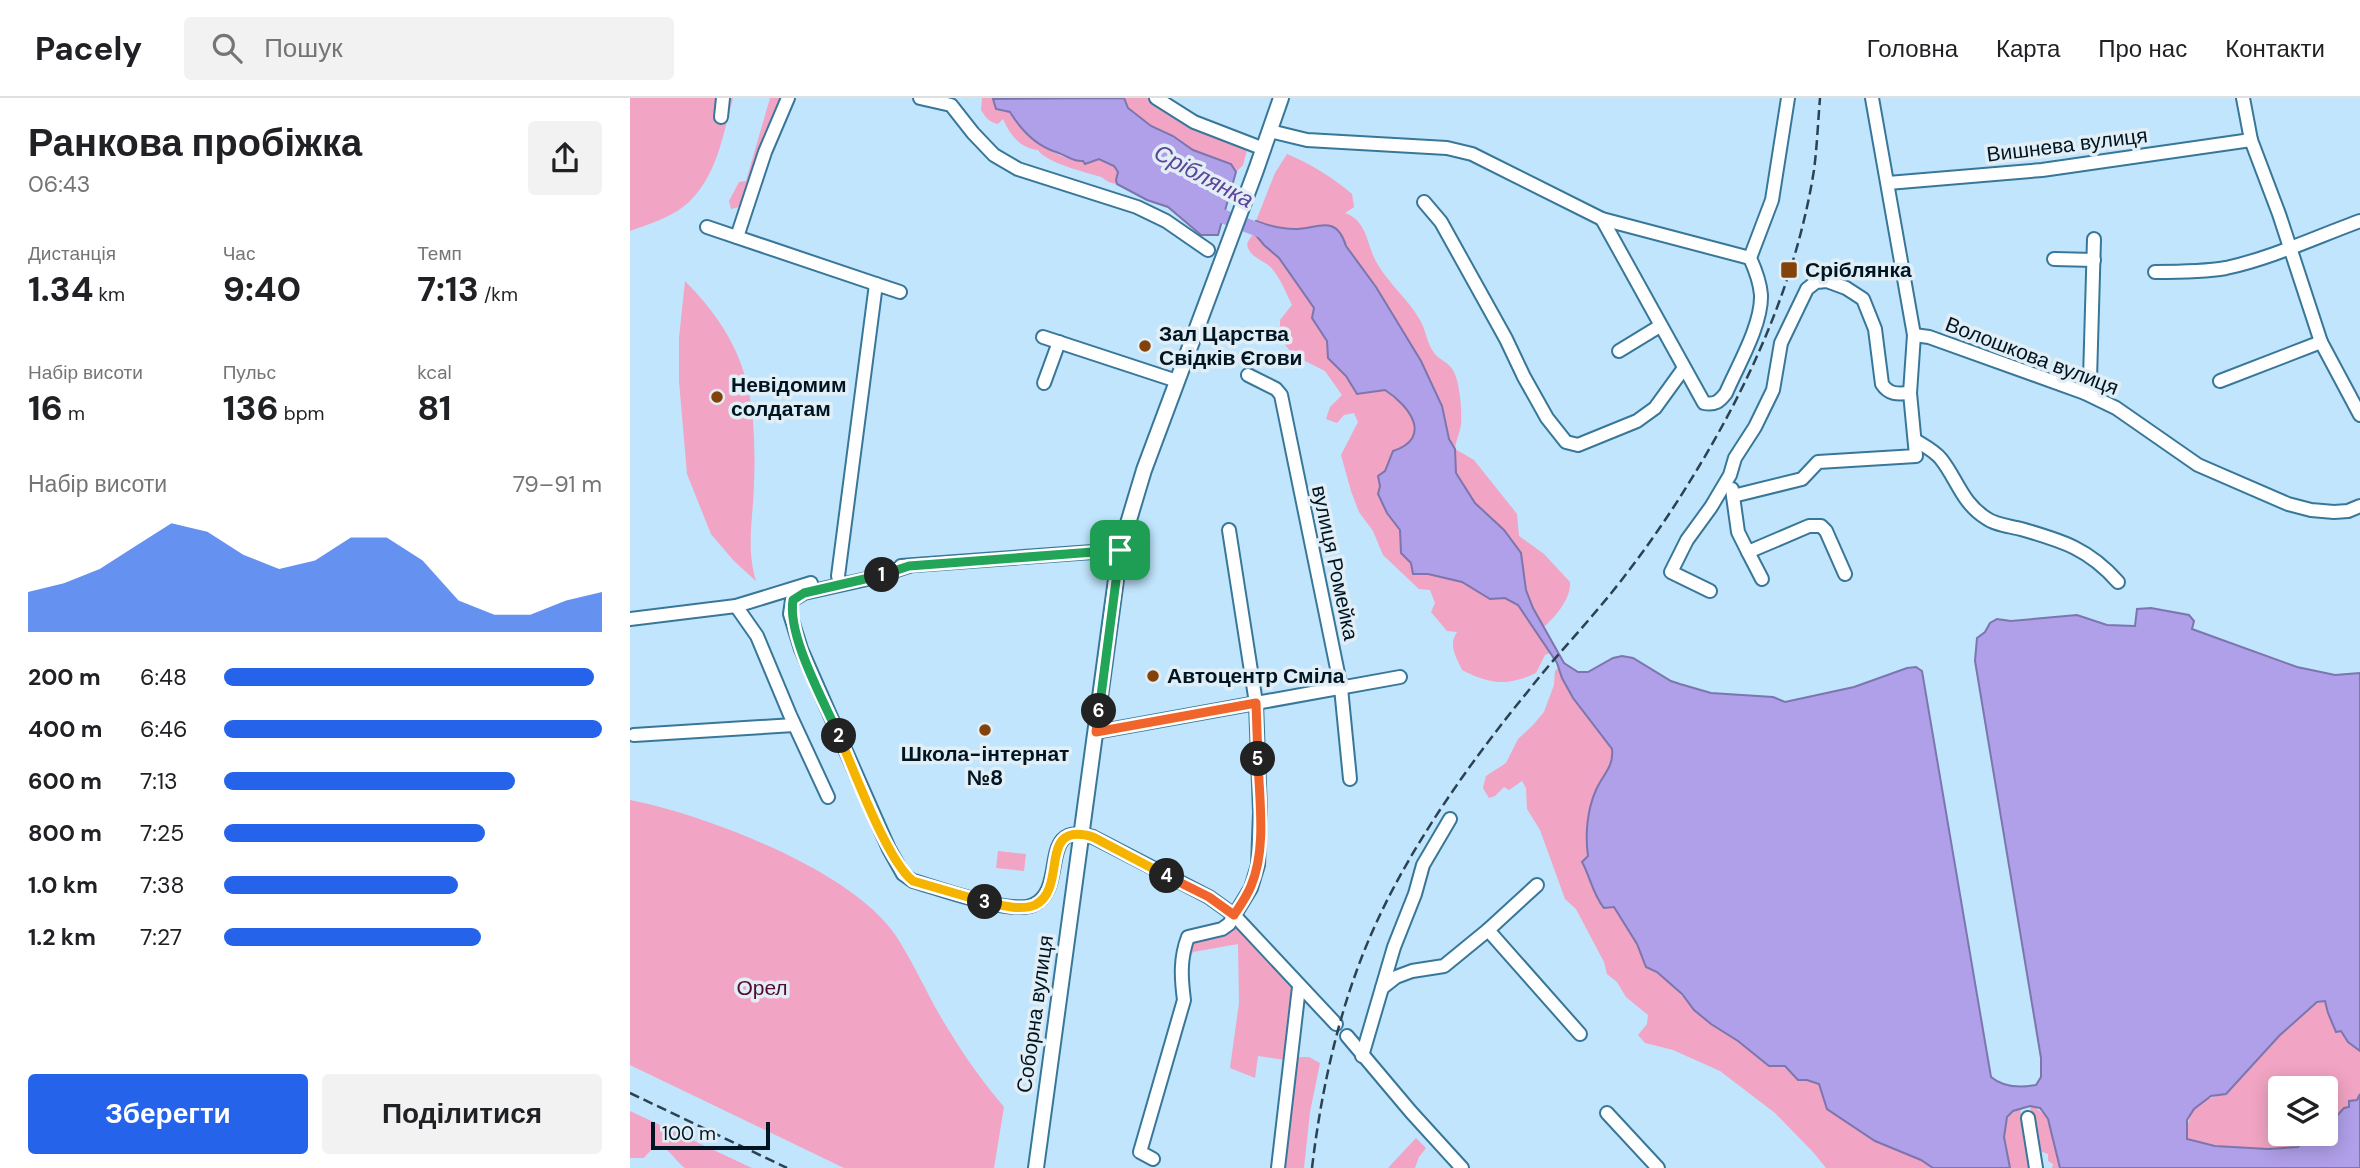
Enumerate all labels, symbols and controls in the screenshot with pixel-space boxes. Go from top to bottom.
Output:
search box [184,17,674,80]
text: Pacely [35,27,142,70]
icon: search [208,29,246,67]
text: Пошук [264,31,343,65]
text: Головна [1867,33,1958,64]
text: Карта [1996,33,2060,64]
text: Про нас [2098,33,2187,64]
text: Контакти [2225,33,2325,64]
text: Ранкова пробіжка [28,118,362,168]
button: share [528,121,602,195]
street label: Вишнева вулиця [1985,121,2149,169]
water label: Сріблянка [1149,137,1259,215]
text: 06:43 [28,169,90,199]
text: Дистанція [28,241,116,266]
text: Час [223,241,255,266]
text: Темп [417,241,462,266]
place label: Сріблянка [1805,256,1912,284]
marker: Сріблянка [1779,260,1799,280]
text: 1.34 [28,266,93,312]
text: 9:40 [223,266,301,312]
text: 7:13 [417,266,479,312]
text: km [93,282,125,307]
text: /km [479,282,518,307]
street label: Волошкова вулиця [1941,310,2123,402]
place label: Зал Царства Свідків Єгови [1159,320,1303,372]
marker: Зал Царства Свідків Єгови [1137,338,1153,354]
text: Набір висоти [28,360,143,385]
text: Пульс [223,360,276,385]
text: kcal [417,360,452,385]
place label: Невідомим солдатам [731,371,846,423]
text: 16 [28,385,63,431]
text: 136 [223,385,279,431]
text: 81 [417,385,452,431]
marker: Невідомим солдатам [709,389,725,405]
text: m [63,401,85,426]
text: bpm [279,401,324,426]
text: Набір висоти [28,469,167,499]
text: 79–91 m [513,469,602,499]
street label: вулиця Ромейка [1305,483,1365,643]
pin [1090,520,1150,580]
icon: arrive [1101,531,1139,569]
pin: 1 [864,558,900,592]
text: 1 [878,562,885,587]
text: 200 m [28,662,101,692]
text: 6:48 [140,662,187,692]
place label: Автоцентр Сміла [1167,662,1345,690]
marker: Автоцентр Сміла [1145,668,1161,684]
pin: 6 [1082,694,1116,728]
text: 6 [1092,698,1105,723]
text: 400 m [28,714,102,744]
text: 6:46 [140,714,188,744]
pin: 2 [822,718,857,754]
marker: Школа-інтернат №8 [977,722,993,738]
text: 2 [833,723,844,748]
place label: Школа-інтернат №8 [901,740,1069,792]
pin: 5 [1240,742,1276,776]
text: 5 [1252,746,1263,771]
text: 600 m [28,766,102,796]
text: 7:13 [140,766,178,796]
text: 800 m [28,818,102,848]
text: 7:25 [140,818,184,848]
pin: 4 [1150,858,1184,894]
text: 4 [1160,863,1173,888]
text: 1.0 km [28,870,98,900]
text: 7:38 [140,870,185,900]
pin: 3 [968,884,1002,920]
text: 3 [979,889,990,914]
text: 1.2 km [28,922,96,952]
text: 7:27 [140,922,182,952]
street label: Соборна вулиця [1010,933,1060,1095]
park label: Орел [736,974,788,1002]
button: Зберегти [28,1074,308,1154]
button: Поділитися [322,1074,602,1154]
map controls [2268,1076,2338,1146]
button: layers [2268,1076,2338,1146]
scale bar [651,1119,770,1151]
text: 100 m [662,1121,716,1146]

